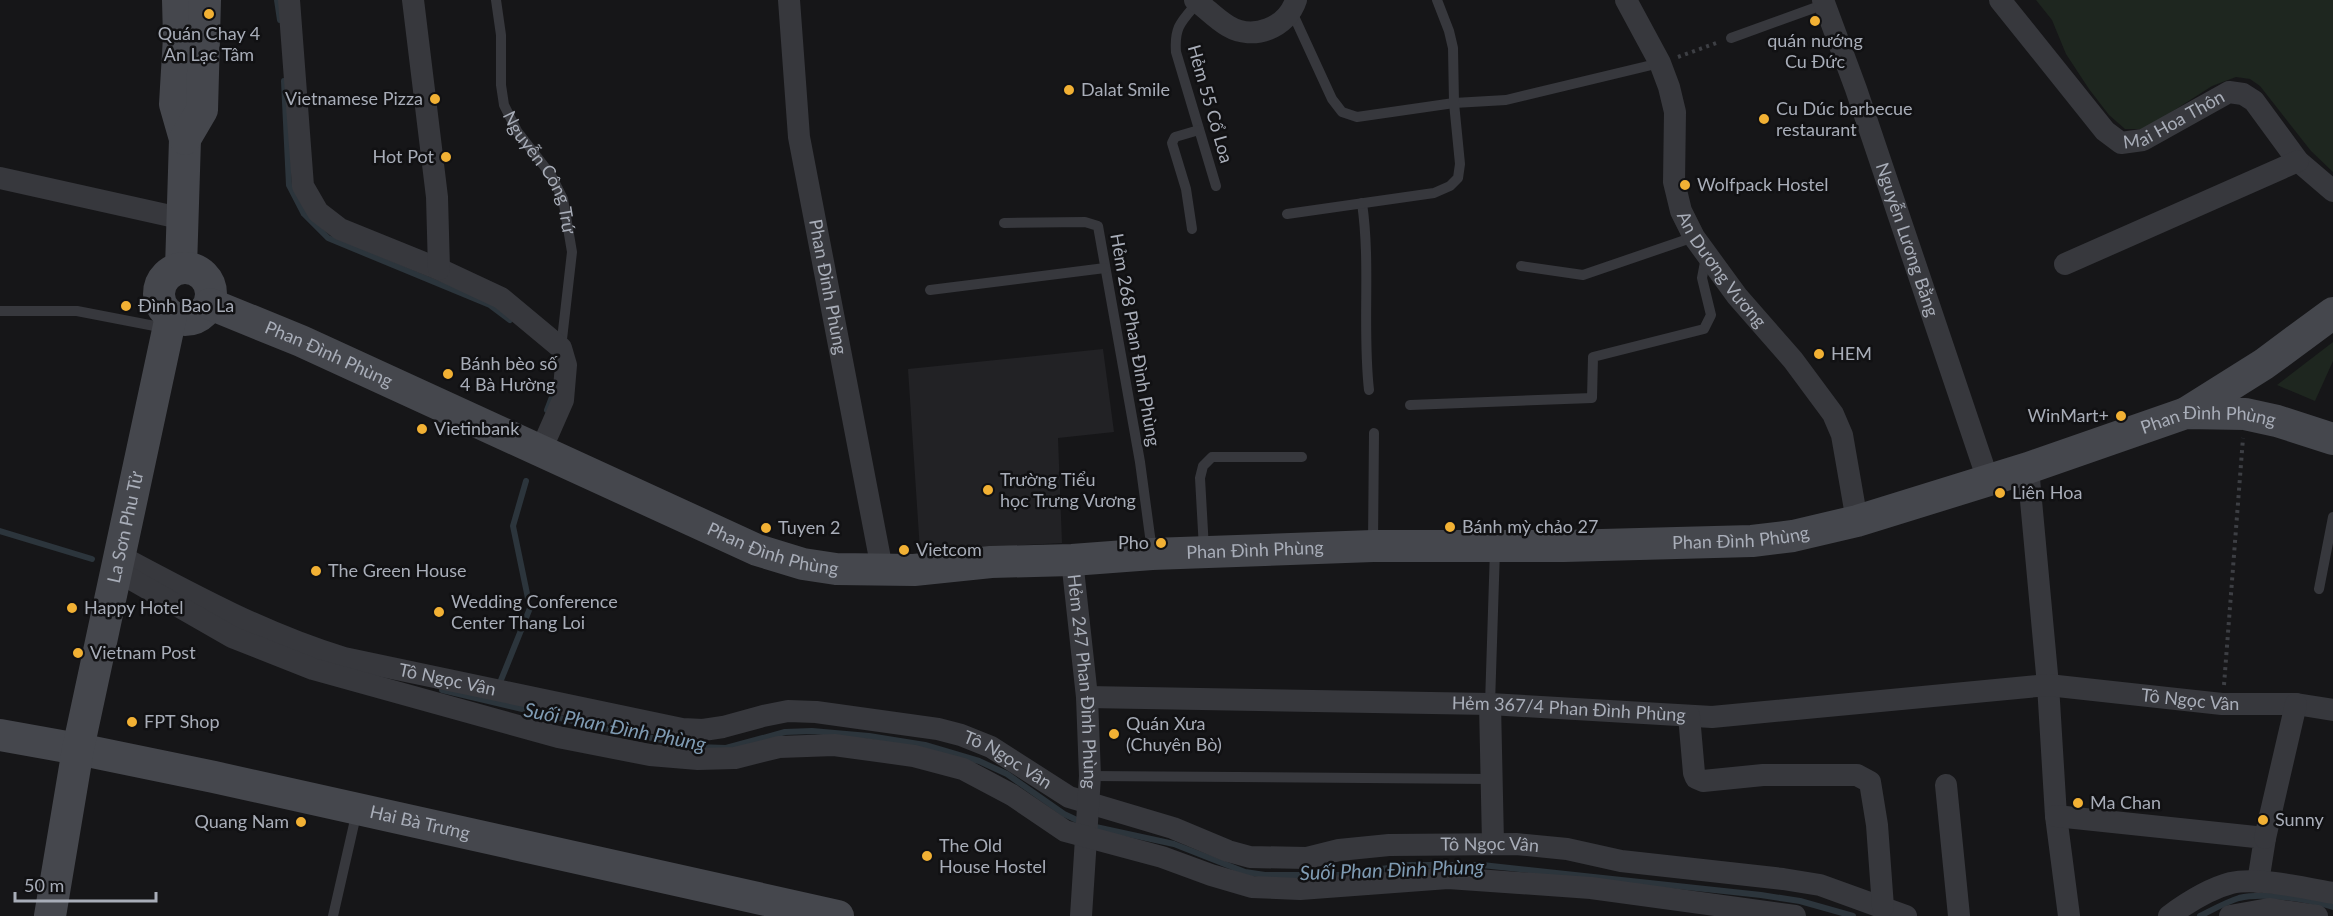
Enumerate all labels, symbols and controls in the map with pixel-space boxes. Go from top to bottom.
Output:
marker: Quán Chay 4 An Lạc Tâm [202,7,216,21]
marker: quán nướng Cu Đức [1808,14,1822,28]
place label: Quán Chay 4 An Lạc Tâm [158,22,260,65]
place label: quán nướng Cu Đức [1767,29,1863,72]
street label: Hẻm 55 Cổ Loa [1184,42,1238,166]
place label: Dalat Smile [1081,78,1170,100]
marker: Dalat Smile [1062,83,1076,97]
street label: Mai Hoa Thôn [2122,85,2228,153]
place label: Vietnamese Pizza [285,87,423,109]
marker: Vietnamese Pizza [428,92,442,106]
place label: Cu Dúc barbecue restaurant [1776,97,1913,140]
street label: Nguyễn Công Trứ [499,107,581,236]
marker: Cu Dúc barbecue restaurant [1757,112,1771,126]
place label: Hot Pot [373,145,435,167]
marker: Hot Pot [439,150,453,164]
street label: Nguyễn Lương Bằng [1872,160,1944,319]
place label: Wolfpack Hostel [1697,173,1828,195]
marker: Wolfpack Hostel [1678,178,1692,192]
street label: An Dương Vương [1673,207,1772,332]
street label: Phan Đinh Phùng [805,217,853,356]
street label: Hẻm 268 Phan Đình Phùng [1106,232,1166,448]
place label: Đình Bao La [138,294,234,316]
marker: Đình Bao La [119,299,133,313]
street label: Phan Đình Phùng [262,316,396,392]
place label: HEM [1831,342,1872,364]
marker: HEM [1812,347,1826,361]
place label: Bánh bèo số 4 Bà Hường [460,352,558,395]
marker: Bánh bèo số 4 Bà Hường [441,367,455,381]
street label: Phan Đình Phùng [2137,401,2278,438]
place label: WinMart+ [2027,404,2109,426]
marker: WinMart+ [2114,409,2128,423]
place label: Vietinbank [434,417,520,439]
marker: Vietinbank [415,422,429,436]
place label: Trường Tiểu học Trưng Vương [1000,468,1136,511]
street label: La Sơn Phu Tử [102,469,147,585]
place label: Liên Hoa [2012,481,2082,503]
marker: Trường Tiểu học Trưng Vương [981,483,995,497]
marker: Liên Hoa [1993,486,2007,500]
place label: Bánh mỳ chảo 27 [1462,515,1598,537]
place label: Tuyen 2 [778,516,840,538]
street label: Phan Đình Phùng [704,517,840,579]
marker: Bánh mỳ chảo 27 [1443,520,1457,534]
marker: Tuyen 2 [759,521,773,535]
street label: Phan Đình Phùng [1672,521,1811,553]
place label: Pho [1118,531,1149,553]
marker: Pho [1154,536,1168,550]
street label: Phan Đình Phùng [1186,536,1324,563]
place label: Vietcom [916,538,982,560]
marker: Vietcom [897,543,911,557]
place label: The Green House [328,559,466,581]
marker: The Green House [309,564,323,578]
street label: Hẻm 247 Phan Đình Phùng [1064,573,1102,790]
place label: Wedding Conference Center Thang Loi [451,590,618,633]
place label: Happy Hotel [84,596,183,618]
marker: Happy Hotel [65,601,79,615]
marker: Wedding Conference Center Thang Loi [432,605,446,619]
place label: Vietnam Post [90,641,196,663]
marker: Vietnam Post [71,646,85,660]
street label: Tô Ngọc Vân [397,658,498,700]
street label: Tô Ngọc Vân [2140,683,2239,714]
street label: Hẻm 367/4 Phan Đình Phùng [1452,691,1686,725]
water label: Suối Phan Đình Phùng [522,697,708,755]
place label: FPT Shop [144,710,220,732]
place label: Quán Xưa (Chuyên Bò) [1126,712,1222,755]
marker: FPT Shop [125,715,139,729]
street label: Tô Ngọc Vân [961,725,1056,793]
marker: Quán Xưa (Chuyên Bò) [1107,727,1121,741]
place label: Ma Chan [2090,791,2161,813]
marker: Ma Chan [2071,796,2085,810]
street label: Hai Bà Trưng [368,800,472,844]
place label: Sunny [2275,808,2324,830]
place label: Quang Nam [195,810,289,832]
marker: Sunny [2256,813,2270,827]
marker: Quang Nam [294,815,308,829]
street label: Tô Ngọc Vân [1440,832,1540,856]
place label: The Old House Hostel [939,834,1046,877]
marker: The Old House Hostel [920,849,934,863]
water label: Suối Phan Đình Phùng [1299,854,1485,884]
scale bar [15,865,156,903]
text: 50 m [24,874,64,896]

